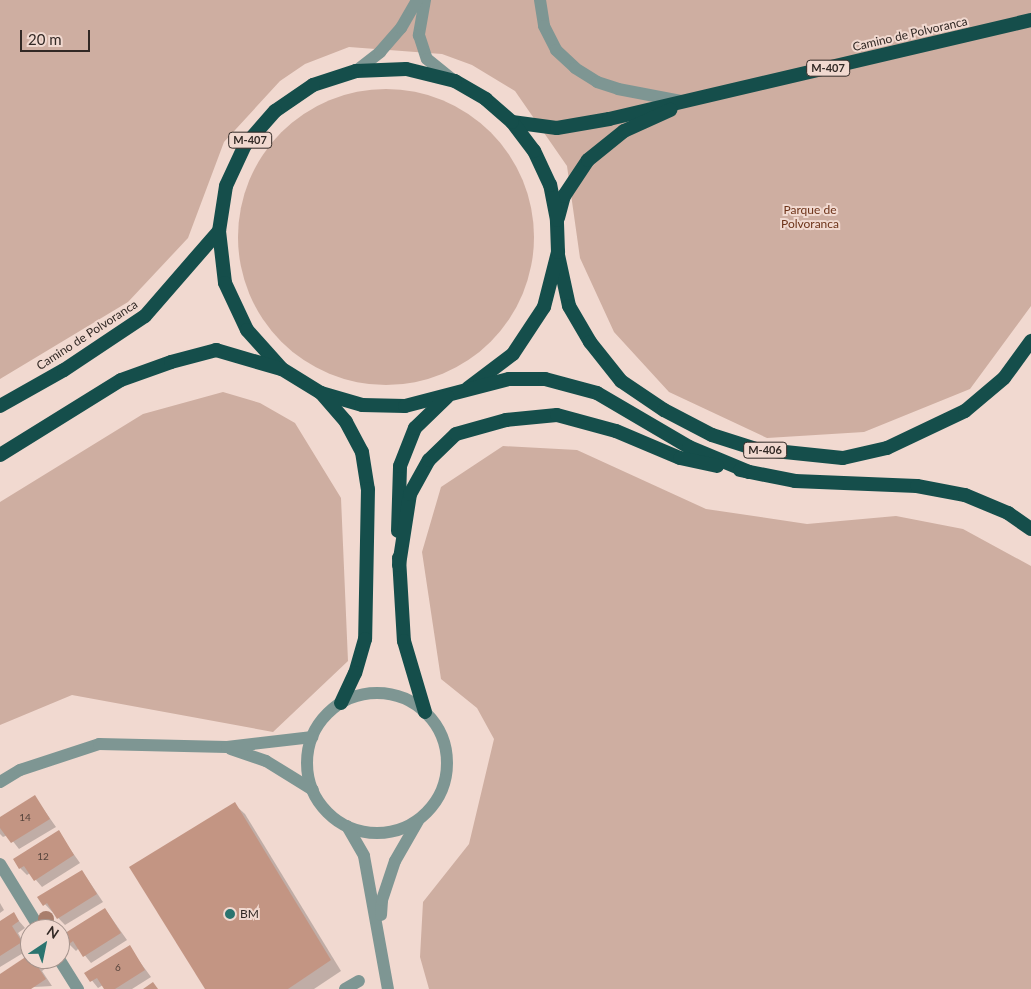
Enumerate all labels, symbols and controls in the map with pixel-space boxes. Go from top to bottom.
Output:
street label: Camino de Polvoranca [851,14,969,54]
scale bar [22,20,92,52]
text: 20 m [28,30,62,48]
road number: M-407 [806,59,850,76]
road number: M-407 [228,132,272,148]
park label: Parque de Polvoranca [781,203,839,231]
street label: Camino de Polvoranca [34,297,140,373]
road number: M-406 [742,442,788,458]
house number: 14 [19,812,31,824]
house number: 12 [37,851,49,863]
place label: BM [240,907,259,921]
marker: BM [224,908,236,920]
north arrow [20,919,70,969]
text: N [44,922,62,942]
house number: 6 [115,962,121,974]

